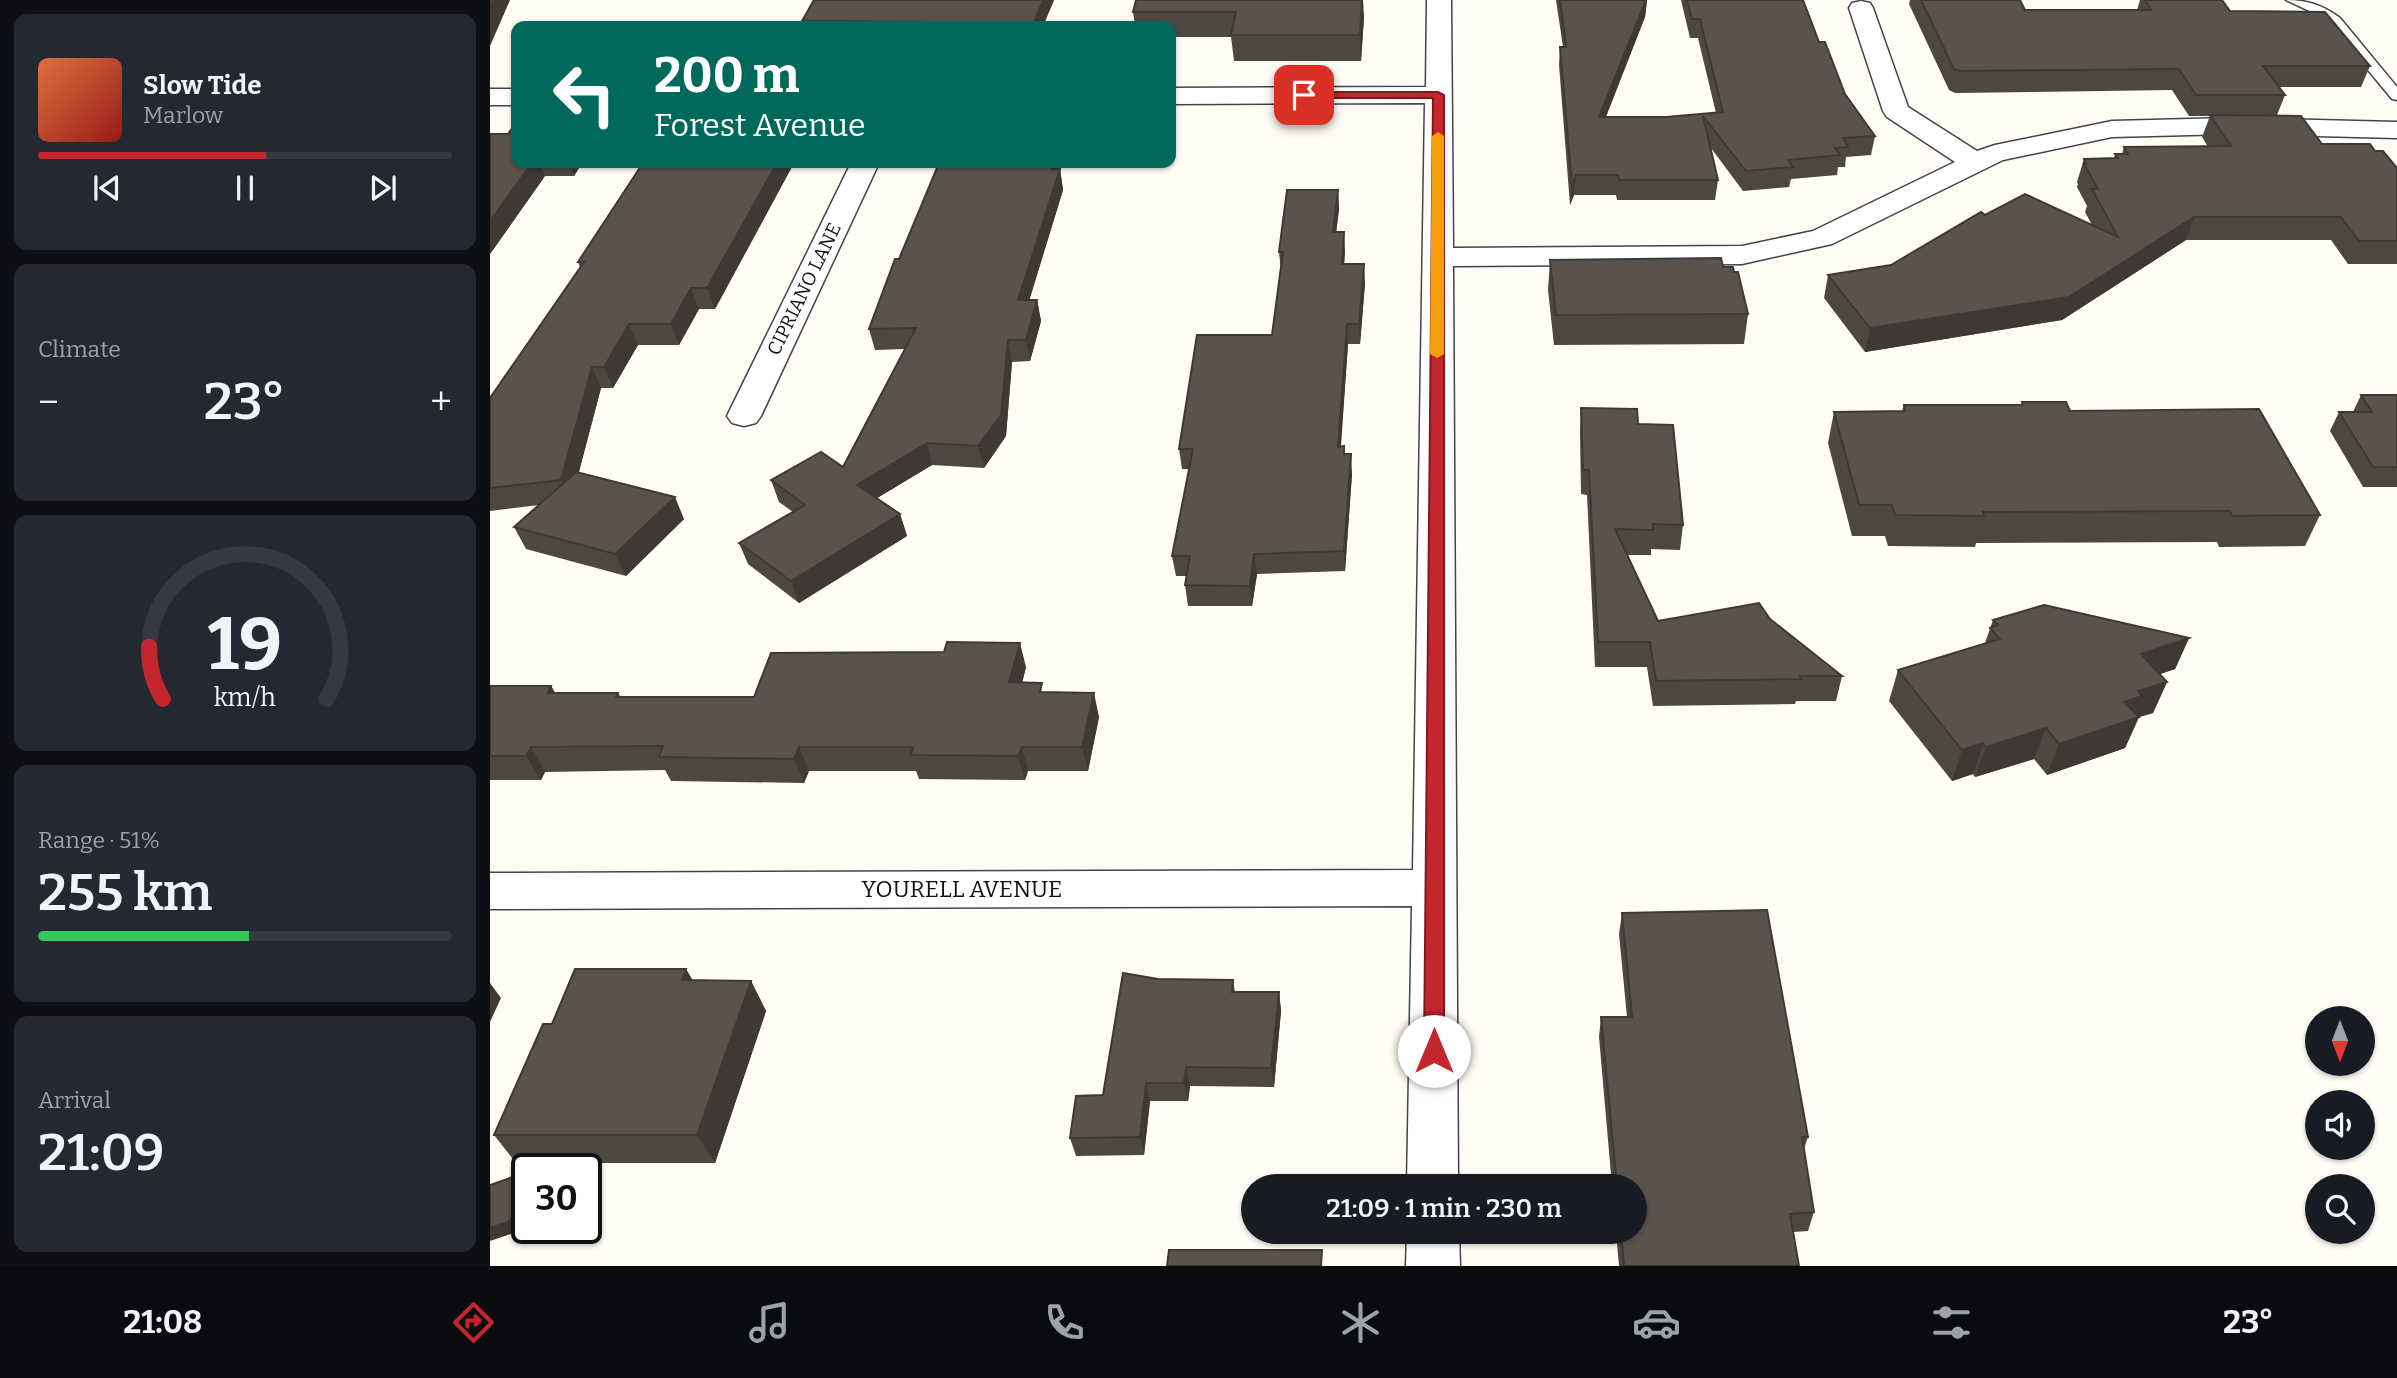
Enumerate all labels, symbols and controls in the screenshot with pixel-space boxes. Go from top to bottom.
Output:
text: 200 m [654,46,799,105]
icon: left [539,49,630,140]
pin [1274,65,1334,125]
text: Slow Tide [143,70,262,101]
icon: arrive [1285,76,1323,114]
text: Marlow [143,101,223,129]
text: Forest Avenue [654,106,866,144]
icon: previous [88,169,126,207]
icon: pause [226,169,264,207]
icon: next [364,169,402,207]
street label: CIPRIANO LANE [762,219,846,359]
text: Climate [38,335,121,363]
text: 23° [204,370,286,433]
text: − [38,379,59,425]
text: + [430,379,452,425]
text: 19 [208,601,282,688]
text: km/h [214,683,276,713]
text: Range · 51% [38,826,160,854]
text: 255 km [38,861,212,924]
street label: YOURELL AVENUE [862,875,1062,903]
north arrow [2305,1006,2375,1076]
map controls [2305,1006,2375,1244]
position arrow [1397,1014,1471,1088]
text: Arrival [38,1086,111,1114]
button: sound [2305,1090,2375,1160]
text: 21:09 [38,1121,164,1184]
speed limit sign: 30 [511,1153,602,1244]
button: search [2305,1174,2375,1244]
text: 21:09 · 1 min · 230 m [1326,1193,1562,1224]
icon: directions [449,1298,498,1347]
icon: music [745,1298,794,1347]
icon: phone [1040,1298,1089,1347]
icon: climate [1336,1298,1385,1347]
icon: car [1632,1298,1681,1347]
icon: filters [1927,1298,1976,1347]
text: 21:08 [123,1303,202,1341]
text: 23° [2223,1303,2274,1341]

